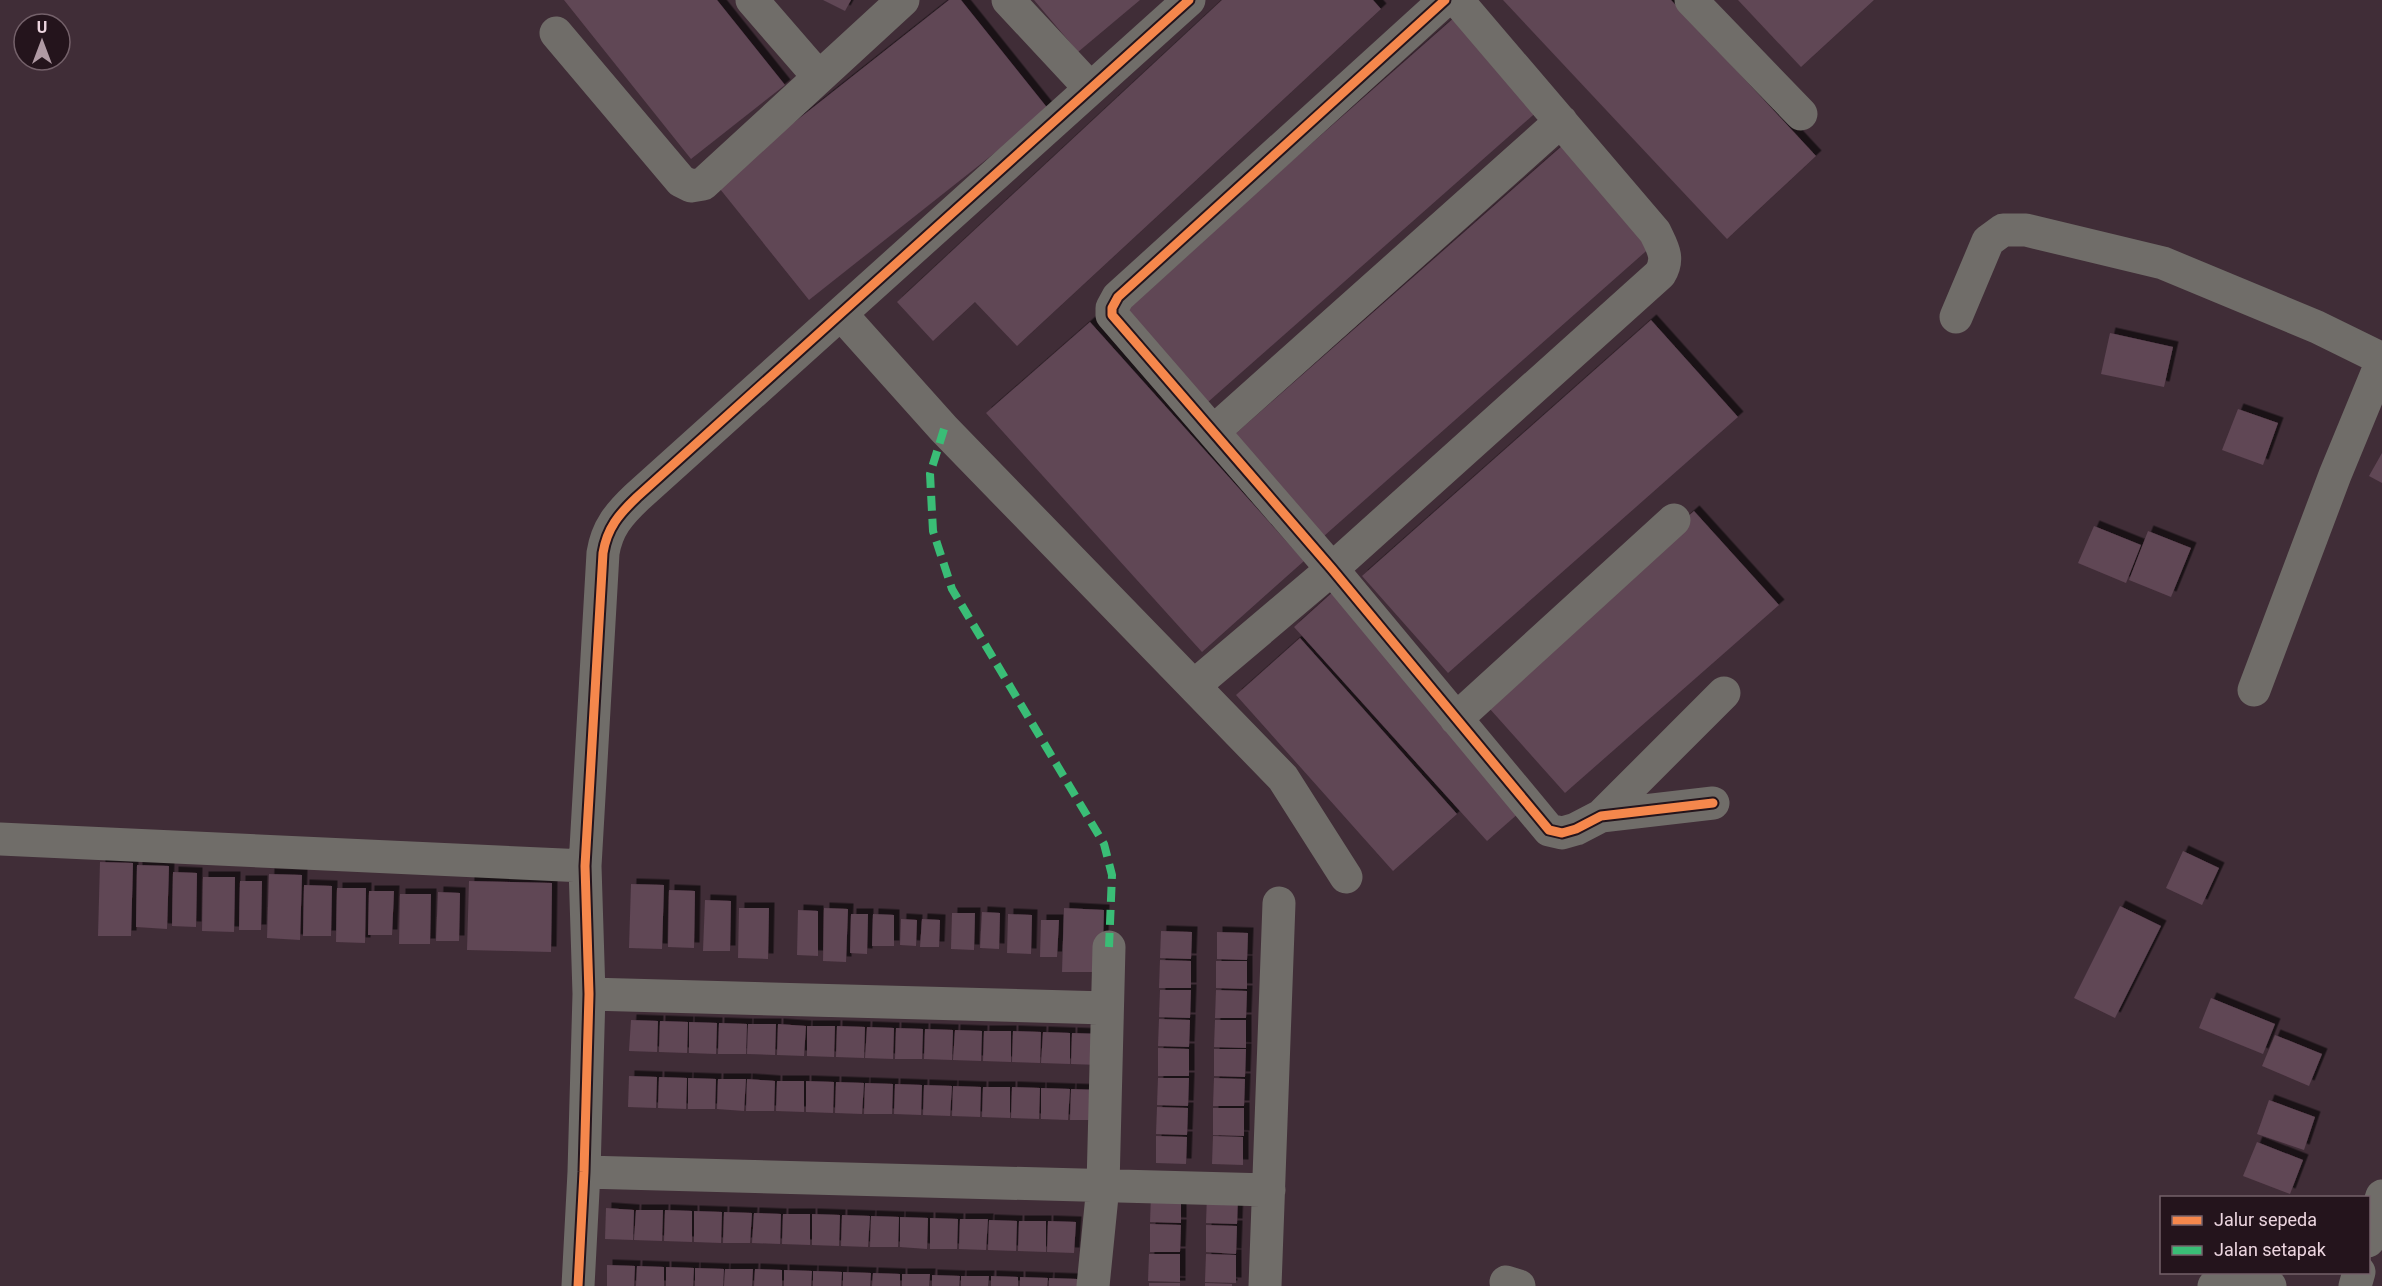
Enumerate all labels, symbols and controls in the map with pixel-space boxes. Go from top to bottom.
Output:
north arrow [12,12,72,72]
text: U [37,18,47,37]
legend [2160,1196,2370,1274]
text: Jalur sepeda [2214,1209,2317,1230]
text: Jalan setapak [2214,1239,2327,1260]

